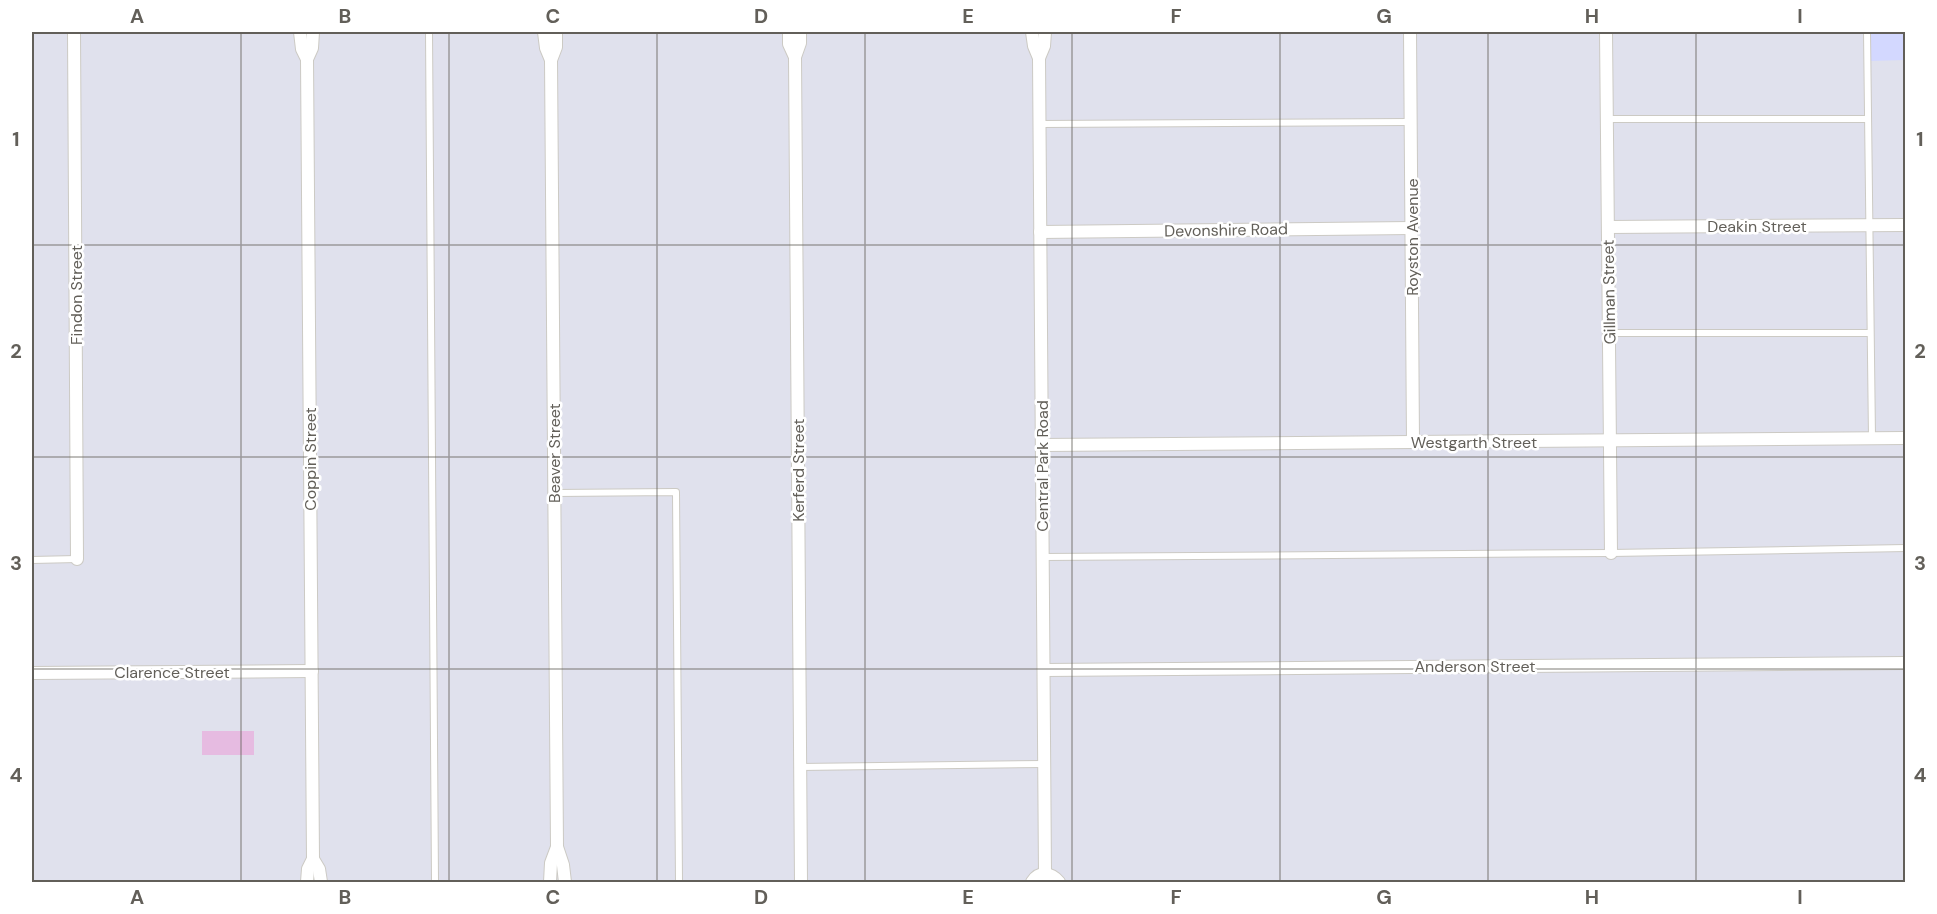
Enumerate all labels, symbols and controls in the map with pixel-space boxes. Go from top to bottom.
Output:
text: A [130,3,144,29]
text: B [339,3,351,29]
text: C [546,3,560,29]
text: D [754,3,768,29]
text: E [962,3,974,29]
text: F [1170,3,1182,29]
text: G [1376,3,1392,29]
text: H [1585,3,1599,29]
text: I [1797,3,1803,29]
text: 1 [12,126,20,152]
text: 1 [1916,126,1924,152]
street label: Royston Avenue [1402,178,1423,296]
street label: Deakin Street [1707,216,1807,237]
street label: Devonshire Road [1164,218,1288,242]
street label: Gillman Street [1598,239,1620,345]
street label: Findon Street [66,245,87,345]
text: 2 [10,338,22,364]
text: 2 [1914,338,1926,364]
street label: Central Park Road [1032,400,1053,532]
street label: Beaver Street [544,403,565,503]
street label: Coppin Street [300,407,321,511]
street label: Kerferd Street [788,418,809,522]
street label: Westgarth Street [1411,432,1537,453]
text: 3 [10,550,22,576]
text: 3 [1914,550,1926,576]
street label: Anderson Street [1414,656,1536,677]
street label: Clarence Street [114,662,230,683]
text: 4 [10,762,23,788]
text: 4 [1914,762,1927,788]
text: A [130,884,144,910]
text: B [339,884,351,910]
text: C [546,884,560,910]
text: D [754,884,768,910]
text: E [962,884,974,910]
text: F [1170,884,1182,910]
text: G [1376,884,1392,910]
text: H [1585,884,1599,910]
text: I [1797,884,1803,910]

